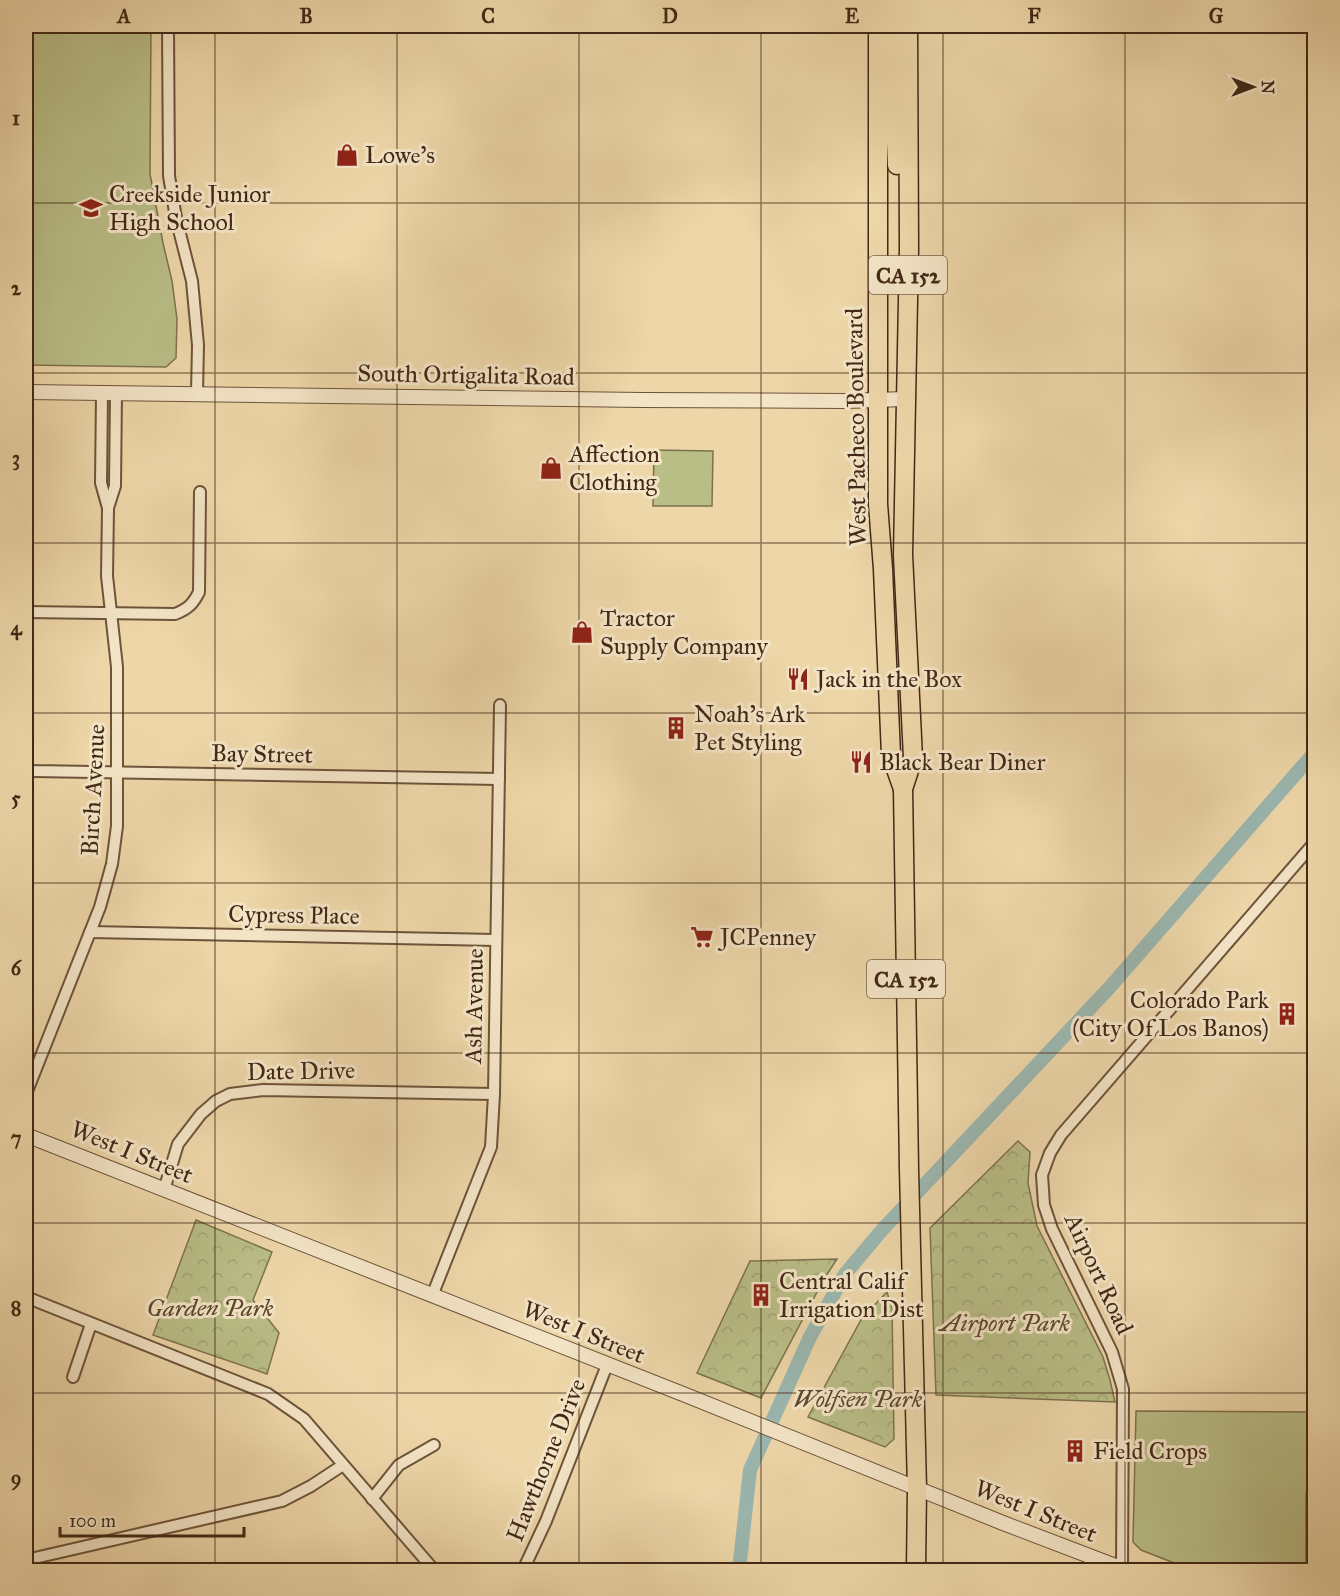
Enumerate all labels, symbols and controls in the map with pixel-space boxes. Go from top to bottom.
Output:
text: A [115,4,131,28]
text: B [299,4,313,28]
text: C [481,4,495,28]
text: D [662,4,678,28]
text: E [845,4,860,28]
text: F [1027,4,1041,28]
text: G [1209,4,1224,28]
north arrow [1223,57,1283,117]
text: N [1258,80,1277,94]
text: 1 [12,106,20,130]
place label: Lowe's [365,140,435,170]
shop icon: Lowe's [334,142,360,168]
place label: Creekside Junior High School [109,179,270,237]
school or university icon: Creekside Junior High School [78,195,104,221]
road number: CA 152 [869,256,947,294]
text: 2 [11,276,22,300]
street label: West Pacheco Boulevard [839,308,873,546]
street label: South Ortigalita Road [357,358,575,392]
place label: Affection Clothing [568,439,660,497]
text: 3 [12,446,20,471]
shop icon: Affection Clothing [538,455,564,481]
place label: Tractor Supply Company [600,603,768,661]
text: 4 [10,616,22,641]
shop icon: Tractor Supply Company [569,619,595,645]
place label: Jack in the Box [813,664,962,694]
restaurant icon: Jack in the Box [785,666,811,692]
place label: Noah's Ark Pet Styling [694,699,806,757]
building icon: Noah's Ark Pet Styling [663,715,689,741]
street label: Birch Avenue [75,723,111,857]
street label: Bay Street [211,738,314,770]
place label: Black Bear Diner [879,747,1046,777]
restaurant icon: Black Bear Diner [848,749,874,775]
text: 5 [11,786,21,810]
street label: Cypress Place [228,899,360,931]
place label: JCPenney [717,922,817,952]
supermarket icon: JCPenney [689,924,715,950]
street label: Ash Avenue [458,948,490,1065]
text: 6 [11,956,23,980]
road number: CA 152 [867,960,945,998]
place label: Colorado Park (City Of Los Banos) [1072,985,1270,1043]
building icon: Colorado Park (City Of Los Banos) [1274,1001,1300,1027]
street label: Date Drive [247,1055,355,1087]
street label: West I Street [66,1114,198,1190]
text: 7 [11,1126,22,1150]
street label: Airport Road [1058,1208,1140,1339]
place label: Central Calif Irrigation Dist [779,1266,924,1324]
building icon: Central Calif Irrigation Dist [748,1282,774,1308]
park label: Garden Park [147,1293,274,1323]
street label: West I Street [518,1294,650,1370]
text: 8 [11,1296,21,1320]
park label: Airport Park [937,1308,1070,1338]
street label: Hawthorne Drive [500,1374,592,1546]
park label: Wolfsen Park [794,1384,923,1414]
place label: Field Crops [1093,1436,1207,1466]
building icon: Field Crops [1062,1438,1088,1464]
text: 9 [11,1466,21,1491]
street label: West I Street [970,1473,1102,1549]
scale bar [60,1500,244,1538]
text: 100 m [69,1510,116,1532]

